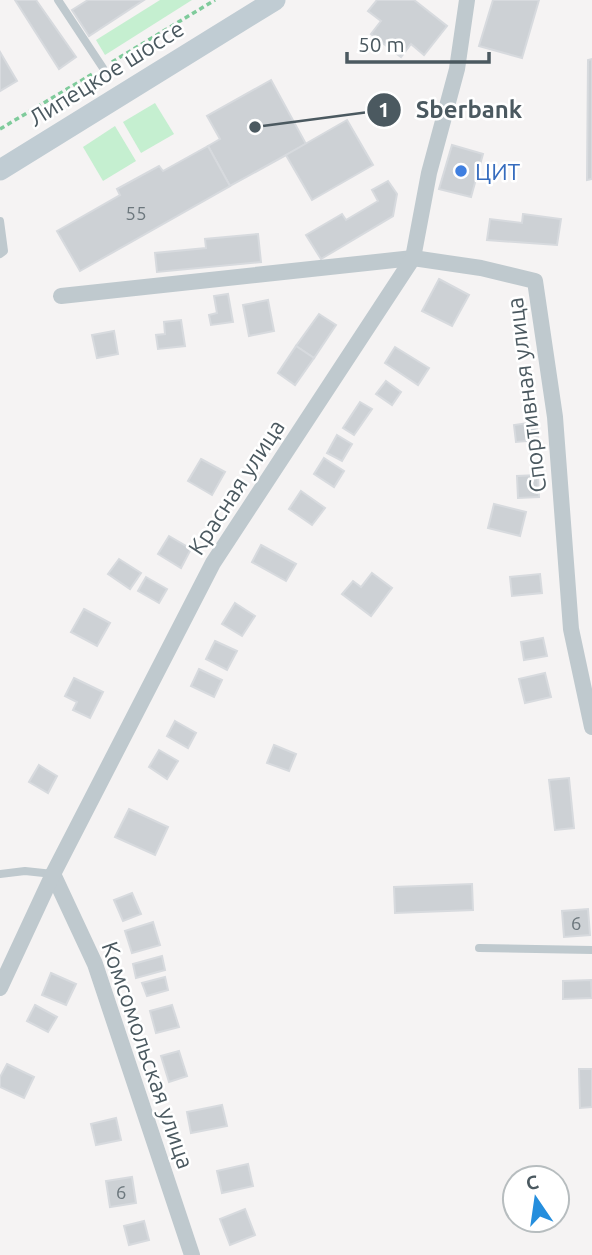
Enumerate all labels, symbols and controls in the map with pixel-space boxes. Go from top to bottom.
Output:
street label: Липецкое шоссе [24,15,188,131]
scale bar [347,21,489,65]
text: 50 m [358,32,405,56]
callout: Sberbank [367,87,536,132]
text: Sberbank [416,96,523,123]
text: 1 [378,97,390,121]
place label: ЦИТ [475,159,521,184]
marker: ЦИТ [453,163,469,179]
house number: 55 [125,202,147,224]
street label: Спортивная улица [502,296,550,494]
street label: Красная улица [183,415,289,559]
house number: 6 [571,912,581,934]
street label: Комсомольская улица [97,938,199,1172]
north arrow [501,1164,571,1234]
text: С [524,1170,541,1195]
house number: 6 [116,1181,126,1203]

